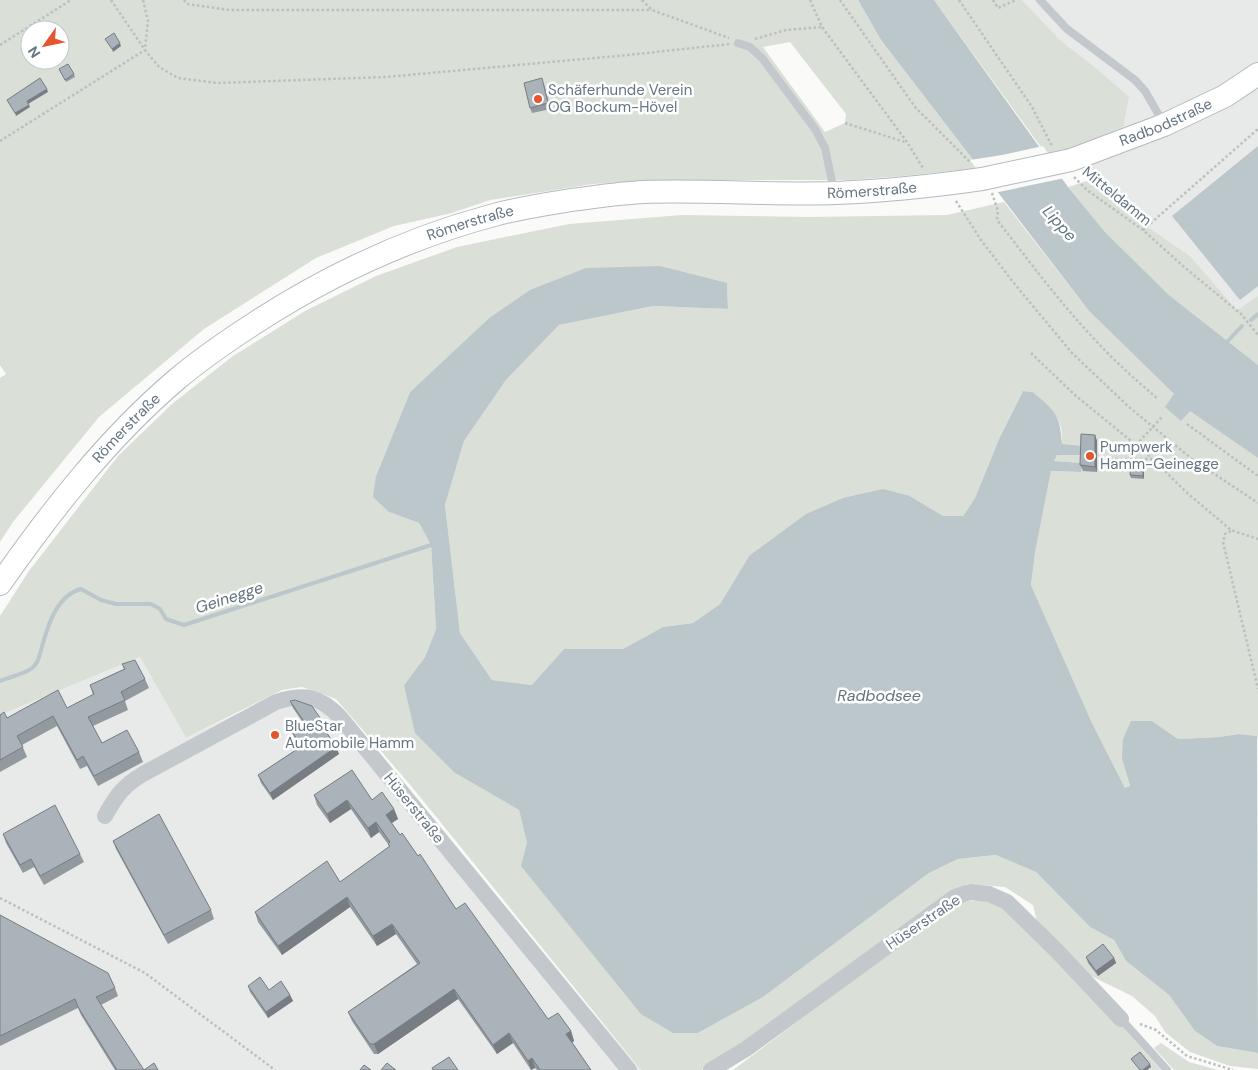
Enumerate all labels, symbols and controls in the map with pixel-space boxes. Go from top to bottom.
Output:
north arrow [20,20,70,70]
text: N [24,43,44,61]
place label: Schäferhunde Verein OG Bockum-Hövel [548,80,692,117]
marker: Schäferhunde Verein OG Bockum-Hövel [532,93,544,105]
street label: Radbodstraße [1117,94,1215,151]
street label: Mitteldamm [1078,162,1156,230]
street label: Römerstraße [827,177,918,203]
street label: Römerstraße [424,200,516,245]
water label: Lippe [1038,201,1081,246]
street label: Römerstraße [88,389,165,467]
place label: Pumpwerk Hamm-Geinegge [1100,437,1219,474]
marker: Pumpwerk Hamm-Geinegge [1084,450,1096,462]
water label: Geinegge [193,577,266,618]
water label: Radbodsee [837,685,921,706]
place label: BlueStar Automobile Hamm [285,716,414,753]
marker: BlueStar Automobile Hamm [269,729,281,741]
street label: Hüserstraße [379,769,449,847]
street label: Hüserstraße [882,890,964,954]

